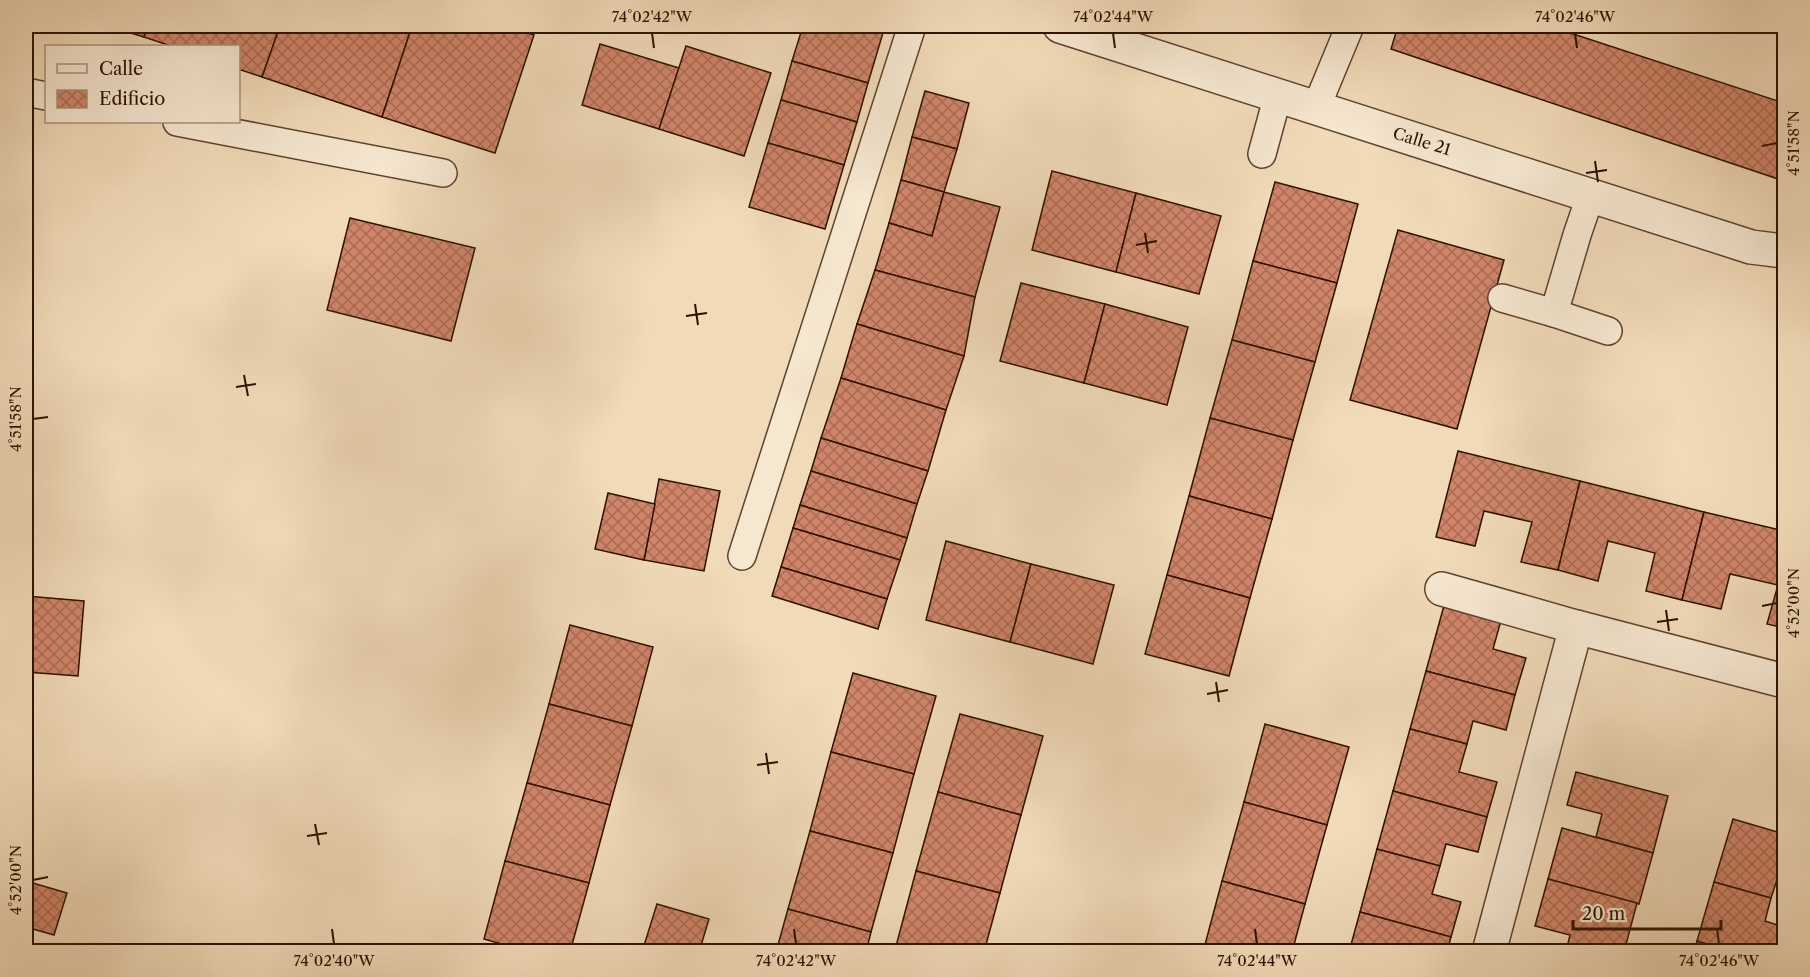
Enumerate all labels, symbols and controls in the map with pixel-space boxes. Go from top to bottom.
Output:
text: 74°02'42"W [612,7,693,26]
text: 74°02'44"W [1073,7,1154,26]
text: 74°02'46"W [1535,7,1616,26]
legend [45,45,240,123]
text: Calle [99,58,143,80]
text: Edificio [99,88,165,110]
text: 4°51'58"N [1784,110,1803,176]
street label: Calle 21 [1391,123,1454,159]
text: 4°51'58"N [6,386,25,452]
text: 4°52'00"N [1784,568,1803,638]
text: 4°52'00"N [6,845,25,915]
scale bar [1573,893,1722,931]
text: 20 m [1582,903,1626,925]
text: 74°02'40"W [293,951,375,970]
text: 74°02'42"W [756,951,837,970]
text: 74°02'44"W [1217,951,1298,970]
text: 74°02'46"W [1679,951,1760,970]

